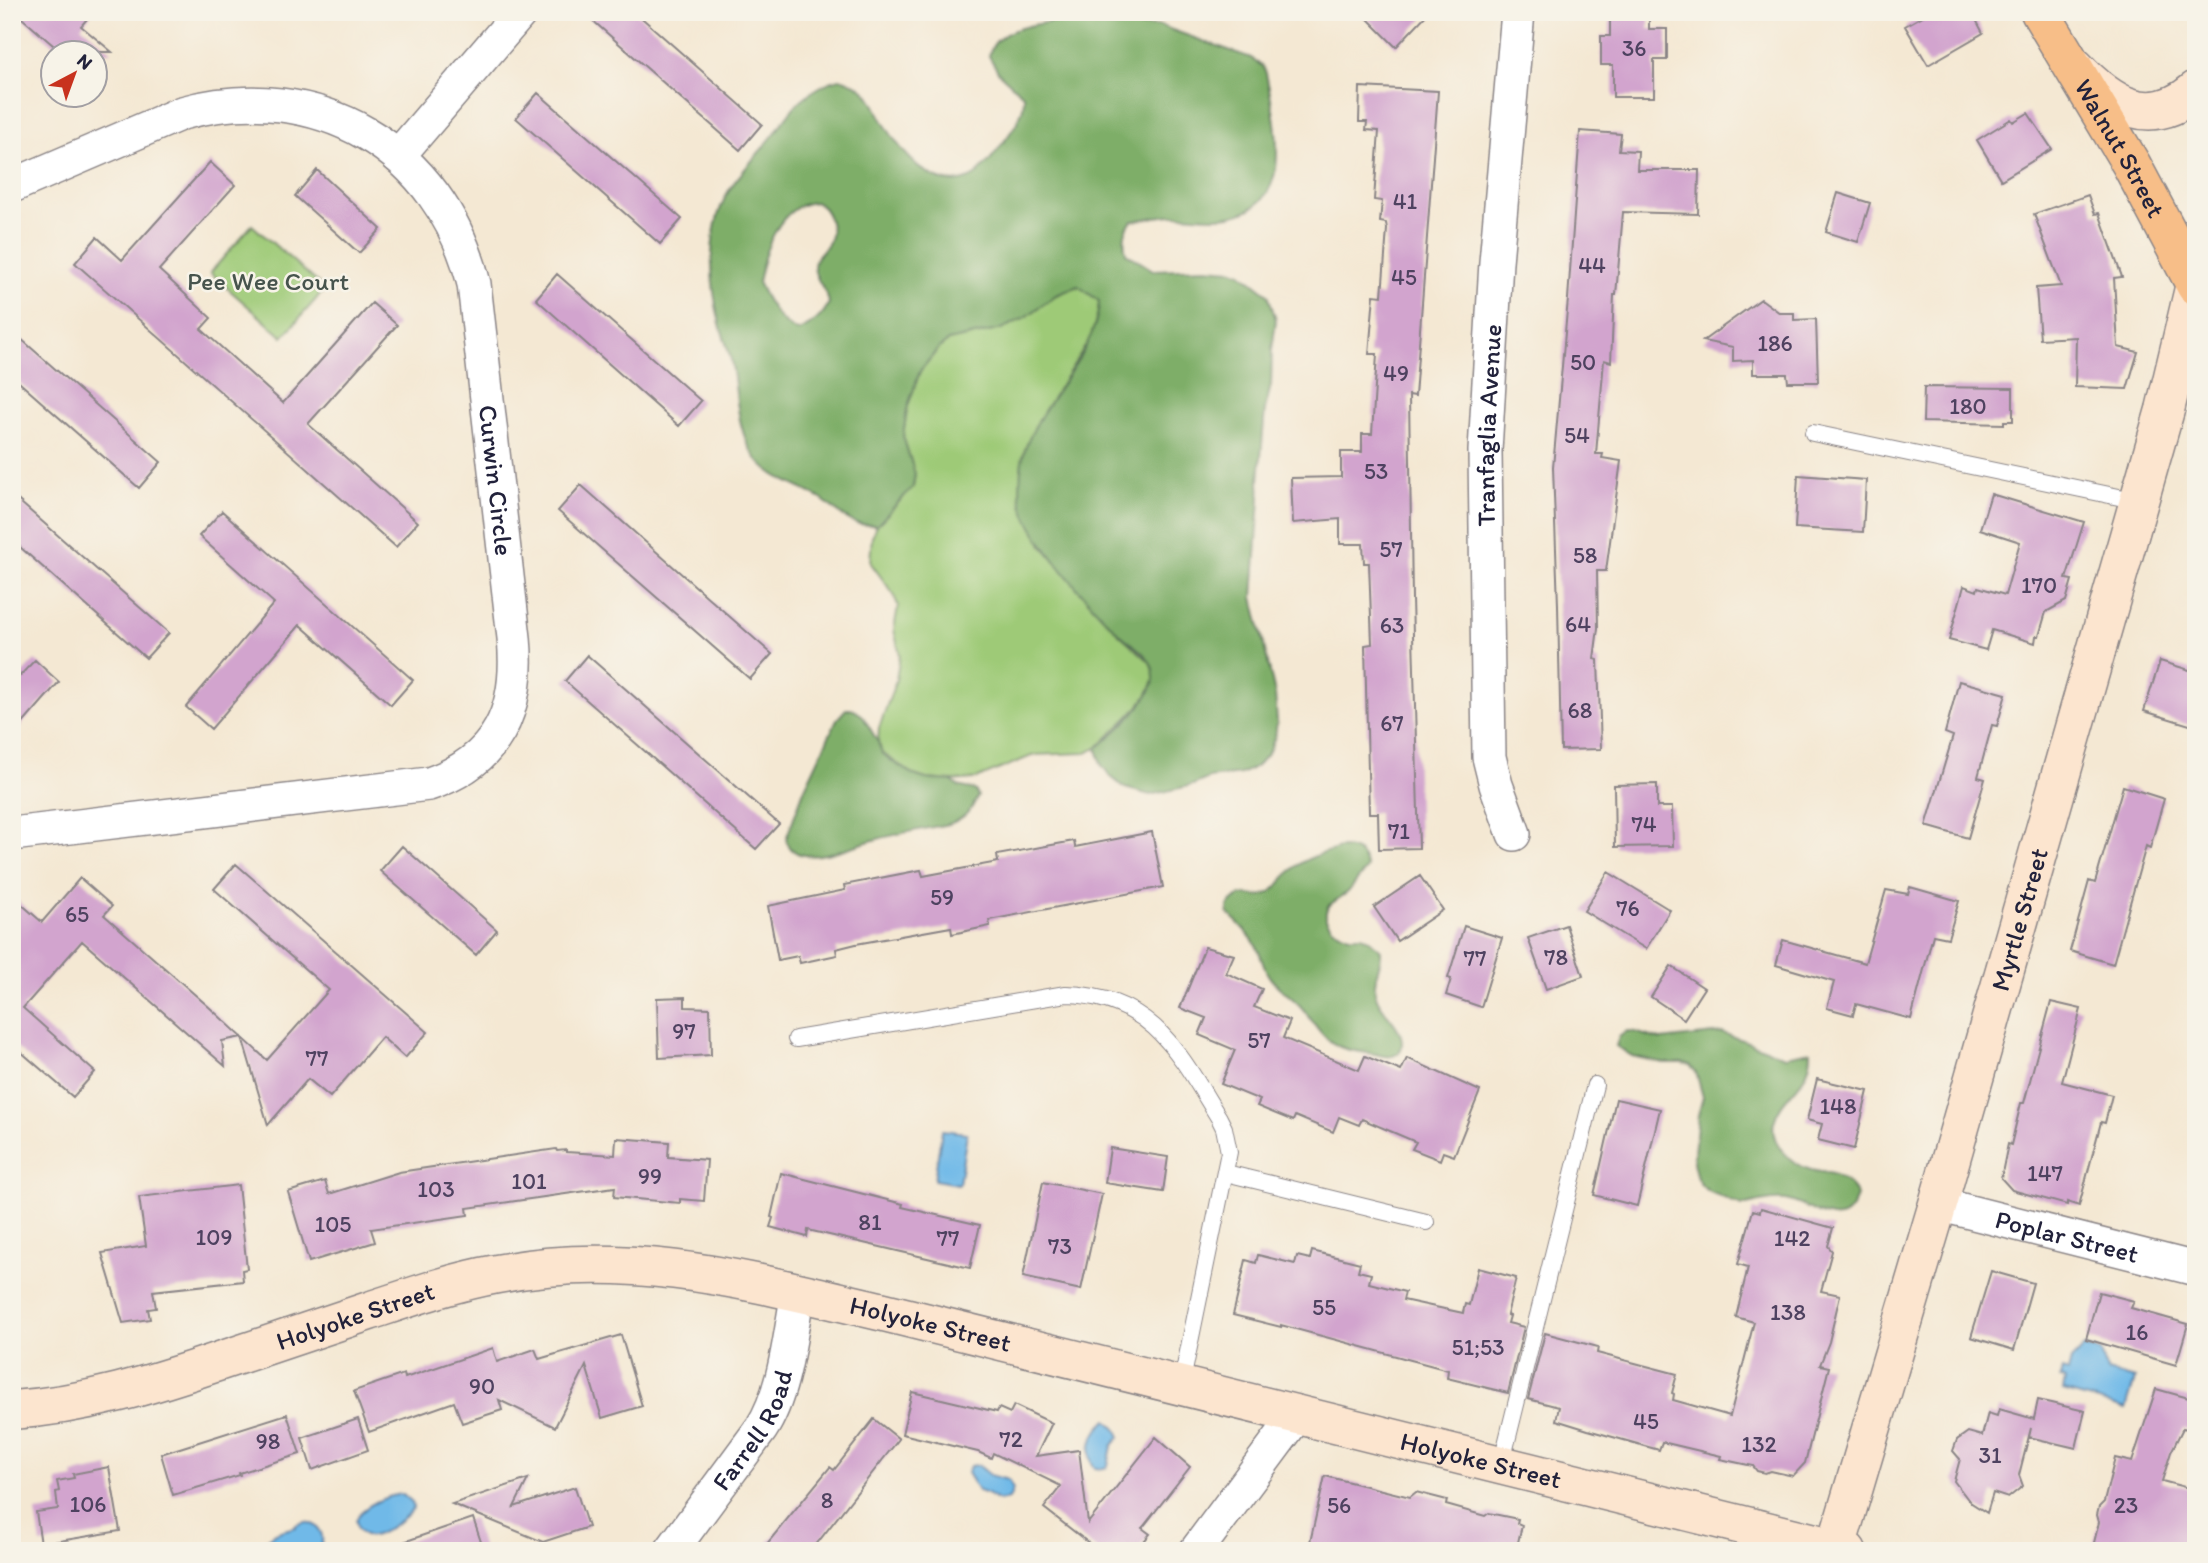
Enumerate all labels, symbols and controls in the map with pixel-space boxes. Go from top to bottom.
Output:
house number: 36 [1622,34,1646,62]
north arrow [38,38,108,108]
text: N [72,49,97,74]
street label: Walnut Street [2068,73,2173,223]
house number: 41 [1393,187,1418,215]
house number: 44 [1578,251,1606,279]
house number: 45 [1391,263,1417,291]
park label: Pee Wee Court [187,265,349,297]
street label: Tranfaglia Avenue [1469,323,1508,527]
house number: 186 [1757,329,1793,357]
house number: 50 [1570,348,1596,376]
house number: 49 [1383,359,1409,387]
house number: 180 [1949,392,1987,420]
street label: Curwin Circle [472,403,521,557]
house number: 54 [1564,421,1590,449]
house number: 53 [1364,457,1388,485]
house number: 57 [1379,535,1403,563]
house number: 58 [1573,541,1597,569]
house number: 170 [2021,571,2057,599]
house number: 64 [1565,610,1591,638]
house number: 63 [1380,611,1404,639]
house number: 68 [1568,696,1592,724]
house number: 67 [1380,709,1404,737]
house number: 74 [1631,810,1657,838]
house number: 71 [1388,817,1410,845]
street label: Myrtle Street [1984,844,2055,995]
house number: 59 [930,883,954,911]
house number: 76 [1616,894,1640,922]
house number: 65 [65,900,89,928]
house number: 78 [1544,943,1568,971]
house number: 77 [1464,944,1486,972]
house number: 97 [672,1017,696,1045]
house number: 57 [1247,1026,1271,1054]
house number: 77 [306,1044,328,1072]
house number: 148 [1819,1092,1857,1120]
house number: 147 [2027,1159,2063,1187]
house number: 99 [638,1162,662,1190]
house number: 101 [511,1167,547,1195]
house number: 103 [417,1175,455,1203]
street label: Poplar Street [1992,1203,2142,1270]
house number: 81 [858,1208,882,1236]
house number: 105 [315,1210,351,1238]
house number: 109 [196,1223,232,1251]
house number: 77 [937,1224,959,1252]
house number: 142 [1774,1224,1810,1252]
house number: 73 [1048,1232,1072,1260]
street label: Holyoke Street [272,1275,438,1357]
street label: Holyoke Street [847,1289,1015,1359]
house number: 55 [1312,1293,1336,1321]
house number: 138 [1770,1298,1806,1326]
house number: 16 [2126,1318,2148,1346]
house number: 51;53 [1451,1333,1505,1361]
street label: Farrell Road [705,1366,799,1497]
house number: 90 [469,1372,495,1400]
house number: 45 [1633,1407,1659,1435]
house number: 72 [999,1425,1023,1453]
street label: Holyoke Street [1397,1425,1565,1496]
house number: 98 [256,1427,280,1455]
house number: 132 [1741,1430,1777,1458]
house number: 31 [1978,1441,2002,1469]
house number: 8 [821,1486,833,1514]
house number: 106 [69,1490,107,1518]
house number: 56 [1327,1491,1351,1519]
house number: 23 [2114,1491,2138,1519]

